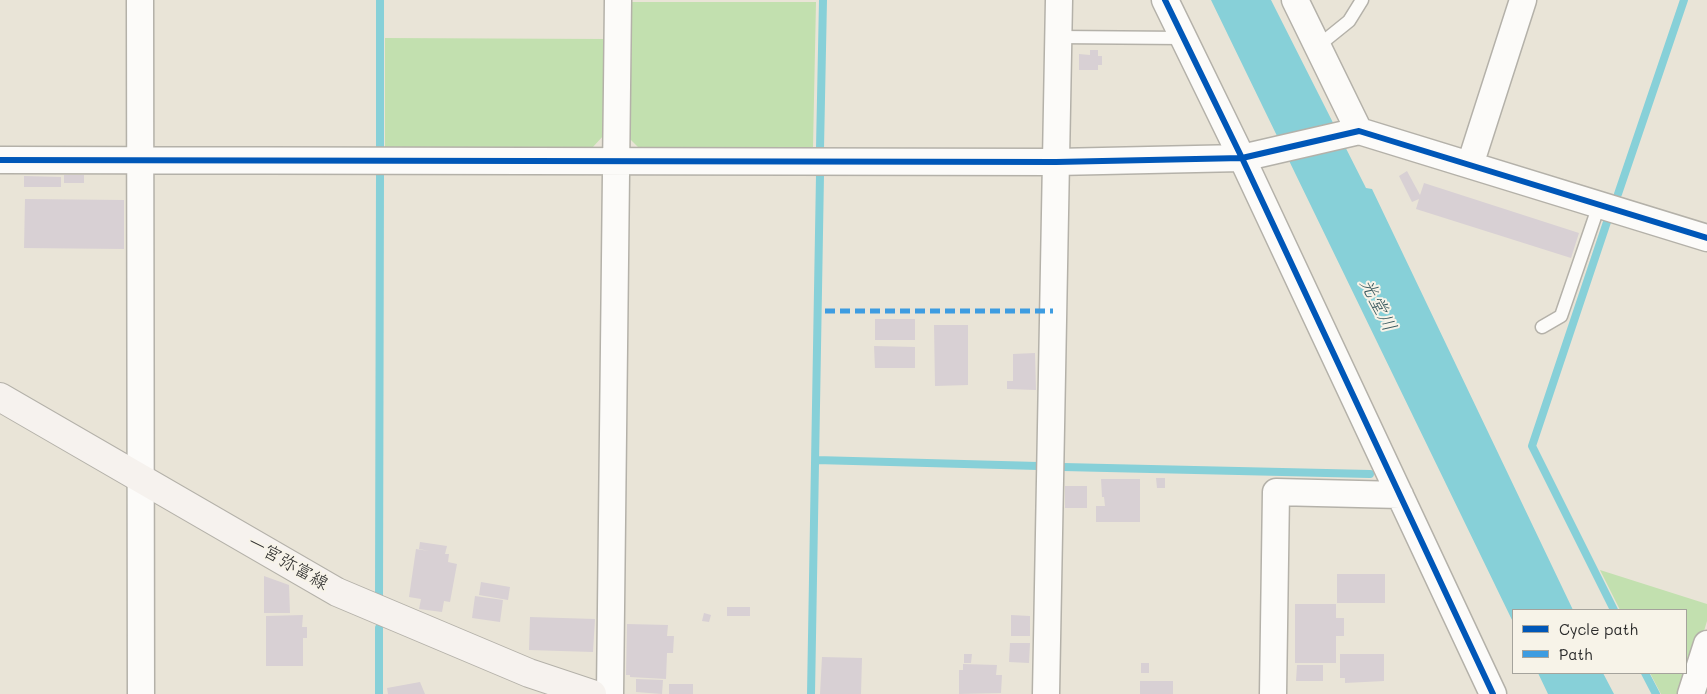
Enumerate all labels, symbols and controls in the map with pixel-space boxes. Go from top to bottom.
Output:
water label: 光堂川 [1355,274,1401,336]
street label: 一宮弥富線 [244,531,332,595]
legend [1512,609,1687,674]
text: Cycle path [1559,619,1638,639]
text: Path [1559,644,1593,664]

